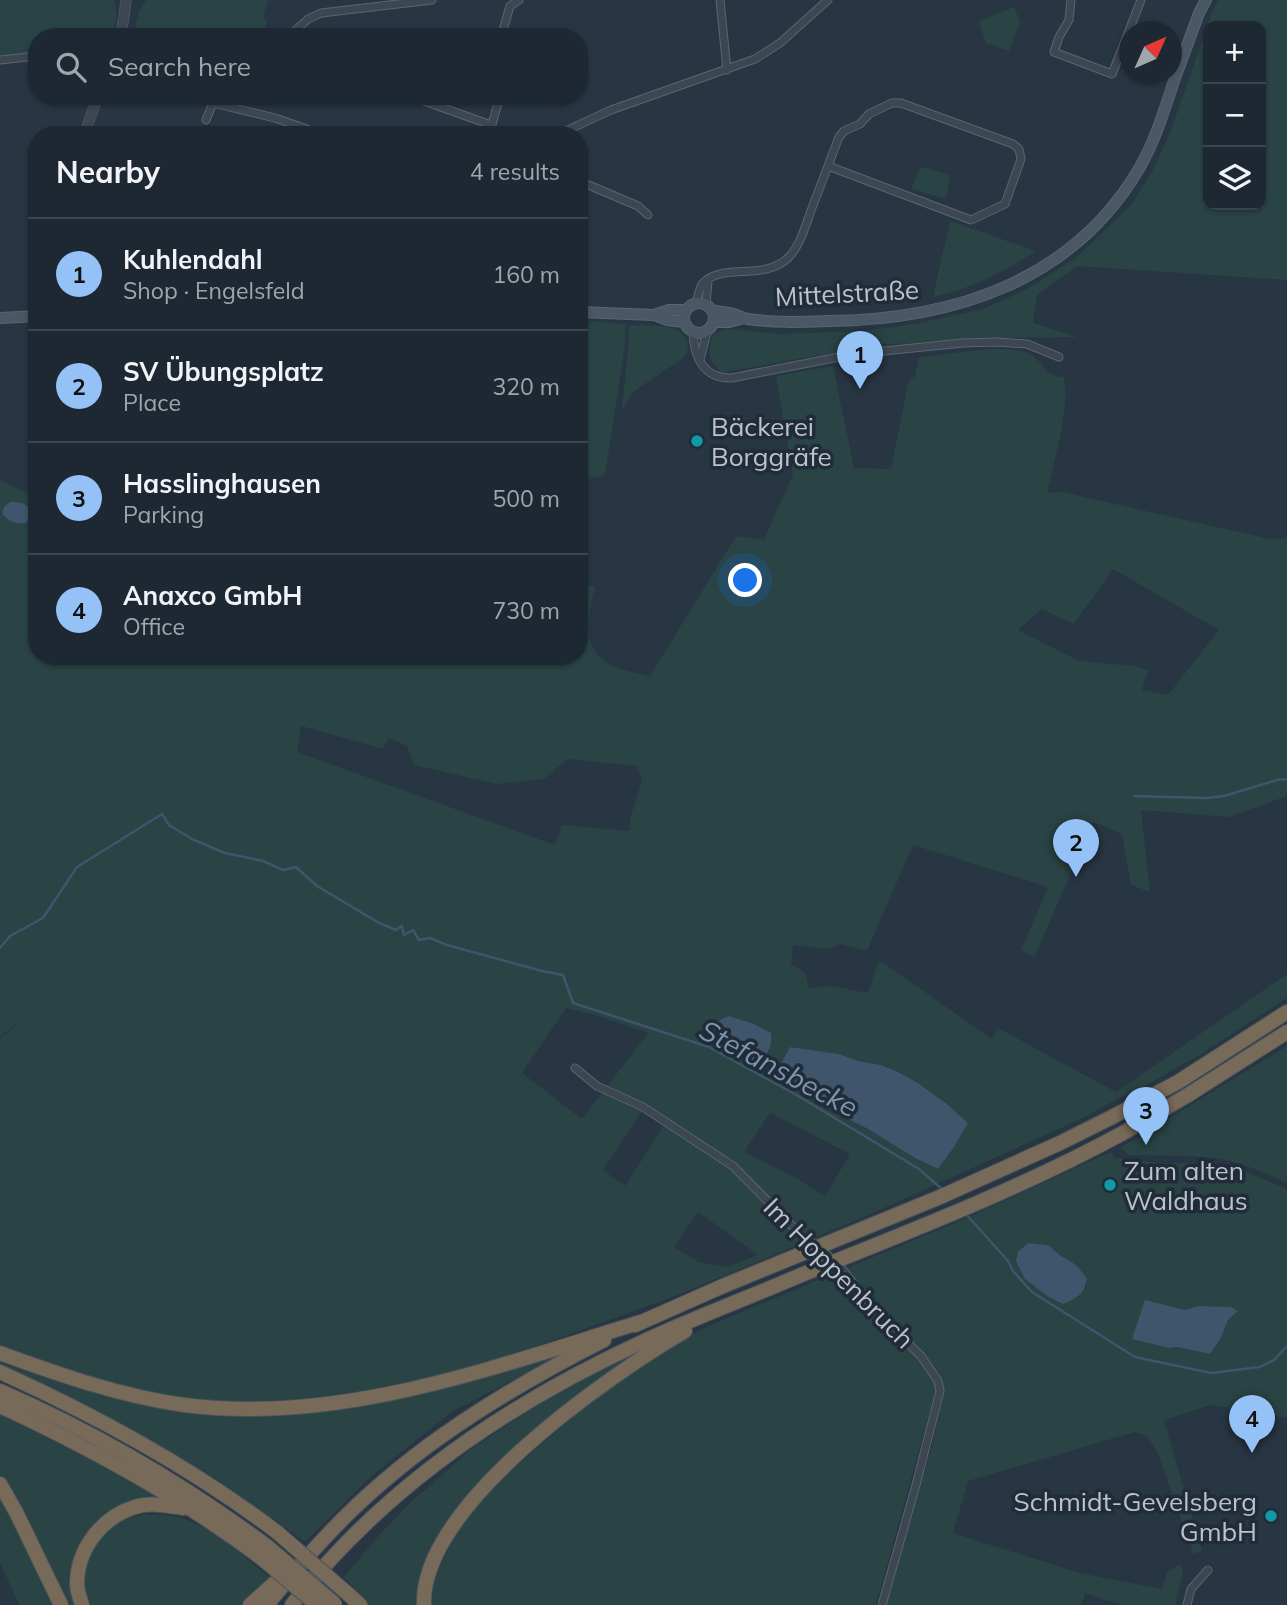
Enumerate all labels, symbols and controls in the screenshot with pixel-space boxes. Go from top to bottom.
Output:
north arrow [1119,21,1182,84]
map controls [1203,21,1266,210]
button: + [1203,21,1266,84]
search box [28,28,588,105]
icon: search [52,48,90,86]
text: Search here [108,50,251,83]
button: − [1203,84,1266,147]
button: layers [1203,147,1266,210]
text: Nearby [56,153,160,191]
text: 4 results [470,157,560,186]
text: Kuhlendahl [123,243,263,276]
text: 1 [72,260,86,289]
text: 160 m [492,260,560,289]
street label: Mittelstraße [774,273,920,313]
text: Shop · Engelsfeld [123,276,305,305]
pin: 1 [837,331,883,389]
text: SV Übungsplatz [123,355,324,388]
text: 2 [72,372,86,401]
text: 320 m [492,372,560,401]
text: Place [123,388,181,417]
place label: Bäckerei Borggräfe [711,410,832,473]
marker: Bäckerei Borggräfe [689,433,705,449]
text: Hasslinghausen [123,467,321,500]
text: 3 [72,484,86,513]
text: 500 m [492,484,560,513]
text: Parking [123,500,204,529]
your location [728,563,762,597]
text: Anaxco GmbH [123,579,302,612]
text: 4 [72,596,86,625]
text: 730 m [492,596,560,625]
text: Office [123,612,185,641]
pin: 2 [1053,819,1099,877]
water label: Stefansbecke [694,1012,864,1124]
pin: 3 [1123,1087,1169,1145]
place label: Zum alten Waldhaus [1124,1154,1248,1217]
marker: Zum alten Waldhaus [1102,1177,1118,1193]
street label: Im Hoppenbruch [757,1191,921,1355]
pin: 4 [1229,1395,1275,1453]
place label: Schmidt-Gevelsberg GmbH [1014,1485,1257,1548]
marker: Schmidt-Gevelsberg GmbH [1263,1508,1279,1524]

